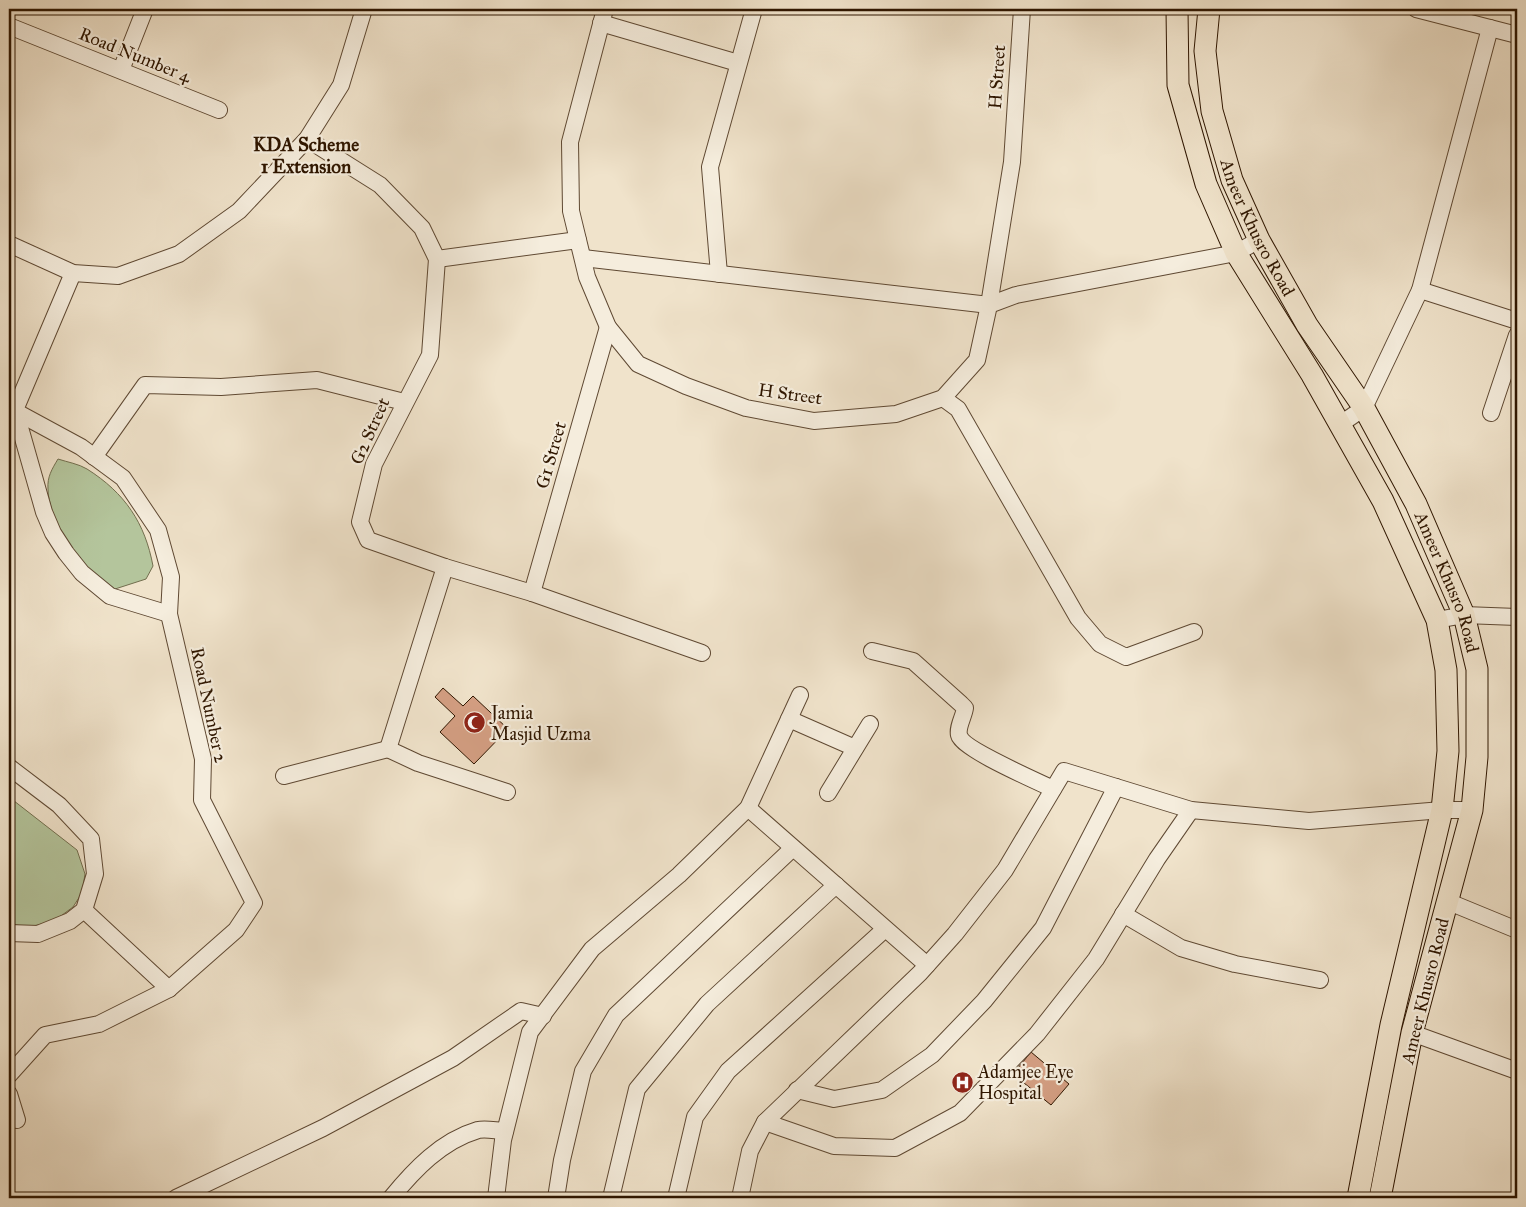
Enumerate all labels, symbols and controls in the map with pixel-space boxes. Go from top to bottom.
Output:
street label: Road Number 4 [76,23,195,88]
street label: H Street [984,44,1010,110]
district label: KDA Scheme 1 Extension [253,133,359,178]
street label: Ameer Khusro Road [1215,155,1299,300]
street label: H Street [757,379,824,409]
street label: G2 Street [346,394,395,468]
street label: G1 Street [531,418,571,491]
street label: Ameer Khusro Road [1409,507,1484,655]
street label: Road Number 2 [186,645,232,765]
place label: Jamia Masjid Uzma [489,702,591,745]
mosque icon: Jamia Masjid Uzma [463,711,487,735]
street label: Ameer Khusro Road [1396,916,1454,1067]
place label: Adamjee Eye Hospital [977,1061,1073,1104]
hospital icon: Adamjee Eye Hospital [950,1070,974,1094]

